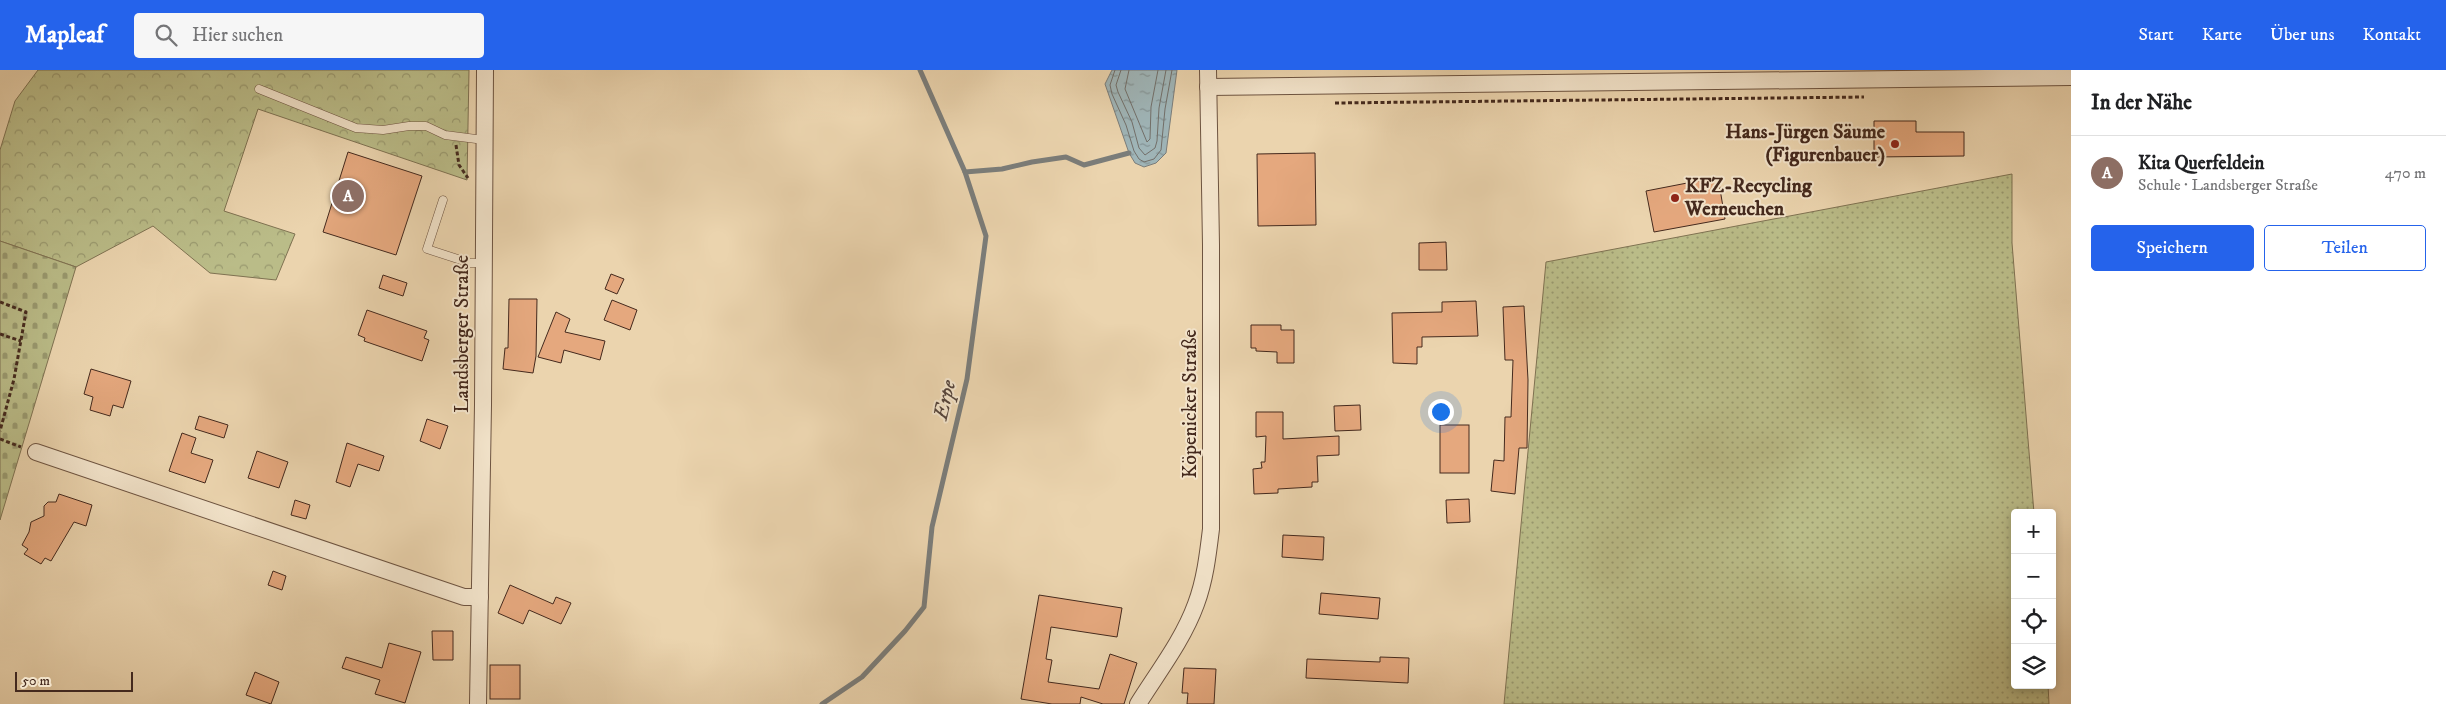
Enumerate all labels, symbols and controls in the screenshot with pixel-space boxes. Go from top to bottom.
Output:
search box [134,13,484,58]
text: Mapleaf [25,20,104,50]
icon: search [152,21,180,49]
text: Hier suchen [192,24,283,47]
text: Start [2138,24,2174,46]
text: Karte [2202,24,2242,46]
text: Über uns [2270,24,2334,46]
text: Kontakt [2362,24,2421,46]
text: In der Nähe [2091,90,2192,116]
place label: Hans-Jürgen Säume (Figurenbauer) [1725,120,1886,168]
marker: Hans-Jürgen Säume (Figurenbauer) [1889,138,1901,150]
text: Kita Querfeldein [2138,152,2264,175]
text: A [2102,163,2112,183]
text: 470 m [2385,163,2426,183]
place label: KFZ-Recycling Werneuchen [1684,174,1813,222]
text: Schule · Landsberger Straße [2138,175,2318,195]
pin: A [332,177,364,215]
marker: KFZ-Recycling Werneuchen [1669,192,1681,204]
button: Speichern [2091,225,2254,271]
button: Teilen [2264,225,2426,271]
street label: Landsberger Straße [450,255,475,413]
street label: Köpenicker Straße [1178,329,1203,479]
water label: Erpe [928,377,962,423]
your location [1428,399,1454,425]
map controls [2011,509,2056,689]
button: + [2011,509,2056,554]
button: − [2011,554,2056,599]
button: locate [2011,599,2056,644]
button: layers [2011,644,2056,689]
scale bar [15,669,132,692]
text: 50 m [22,672,50,690]

